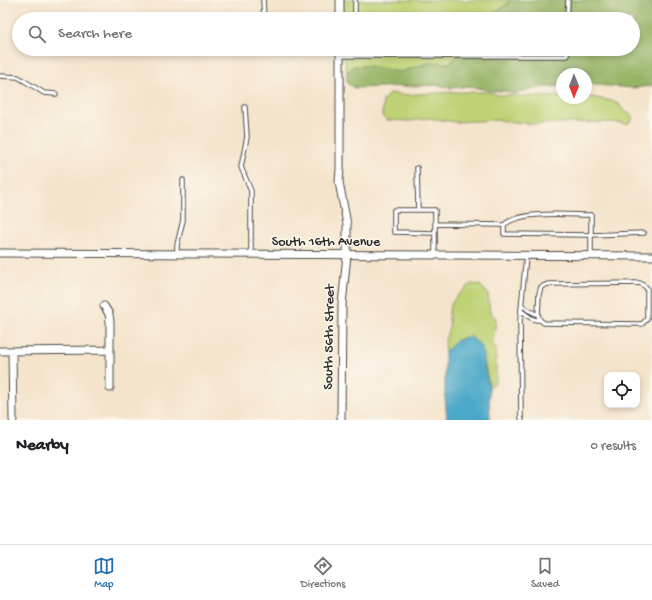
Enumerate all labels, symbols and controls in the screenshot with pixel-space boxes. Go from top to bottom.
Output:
search box [12,12,640,56]
icon: search [26,23,48,45]
text: Search here [58,25,132,43]
north arrow [556,68,592,104]
street label: South 16th Avenue [272,234,381,251]
street label: South 56th Street [321,283,339,390]
map controls [604,372,640,408]
button: locate [604,372,640,408]
text: Nearby [16,436,69,456]
text: 0 results [590,439,636,454]
tab: Map [93,555,115,591]
tab: Directions [301,555,345,591]
tab: Saved [531,555,559,591]

